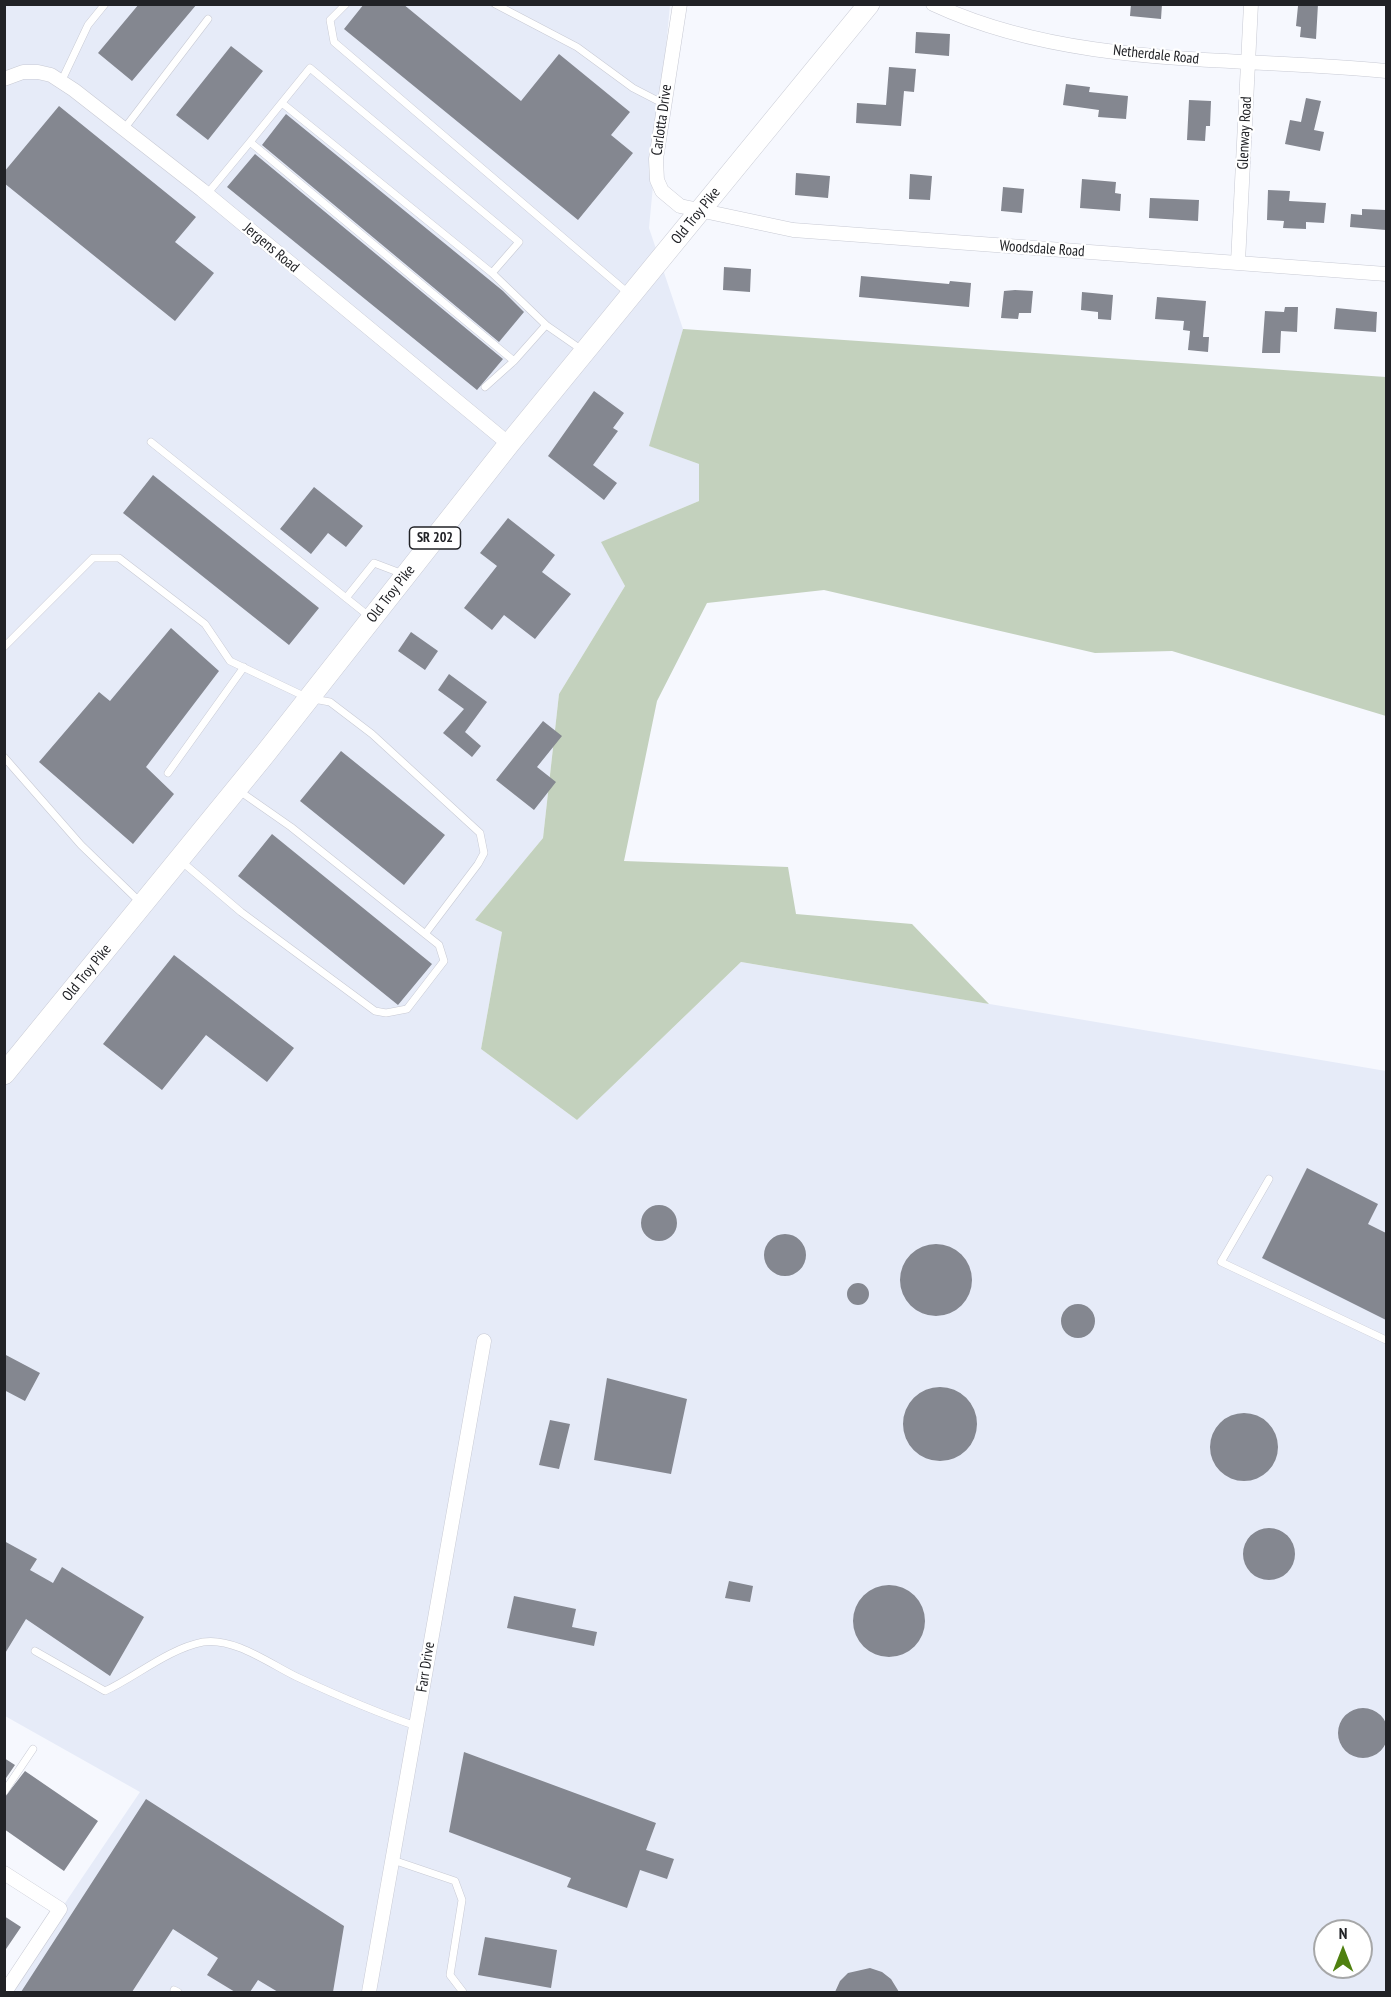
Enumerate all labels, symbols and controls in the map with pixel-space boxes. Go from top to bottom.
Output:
street label: Netherdale Road [1112,42,1200,68]
street label: Carlotta Drive [648,83,676,157]
street label: Glenway Road [1234,96,1256,170]
street label: Old Troy Pike [668,184,724,248]
street label: Jergens Road [240,220,302,276]
street label: Woodsdale Road [999,237,1085,261]
road number: SR 202 [410,527,460,549]
street label: Old Troy Pike [363,562,419,626]
street label: Old Troy Pike [59,941,115,1005]
street label: Farr Drive [413,1640,439,1694]
north arrow [1313,1919,1373,1979]
text: N [1339,1923,1347,1943]

